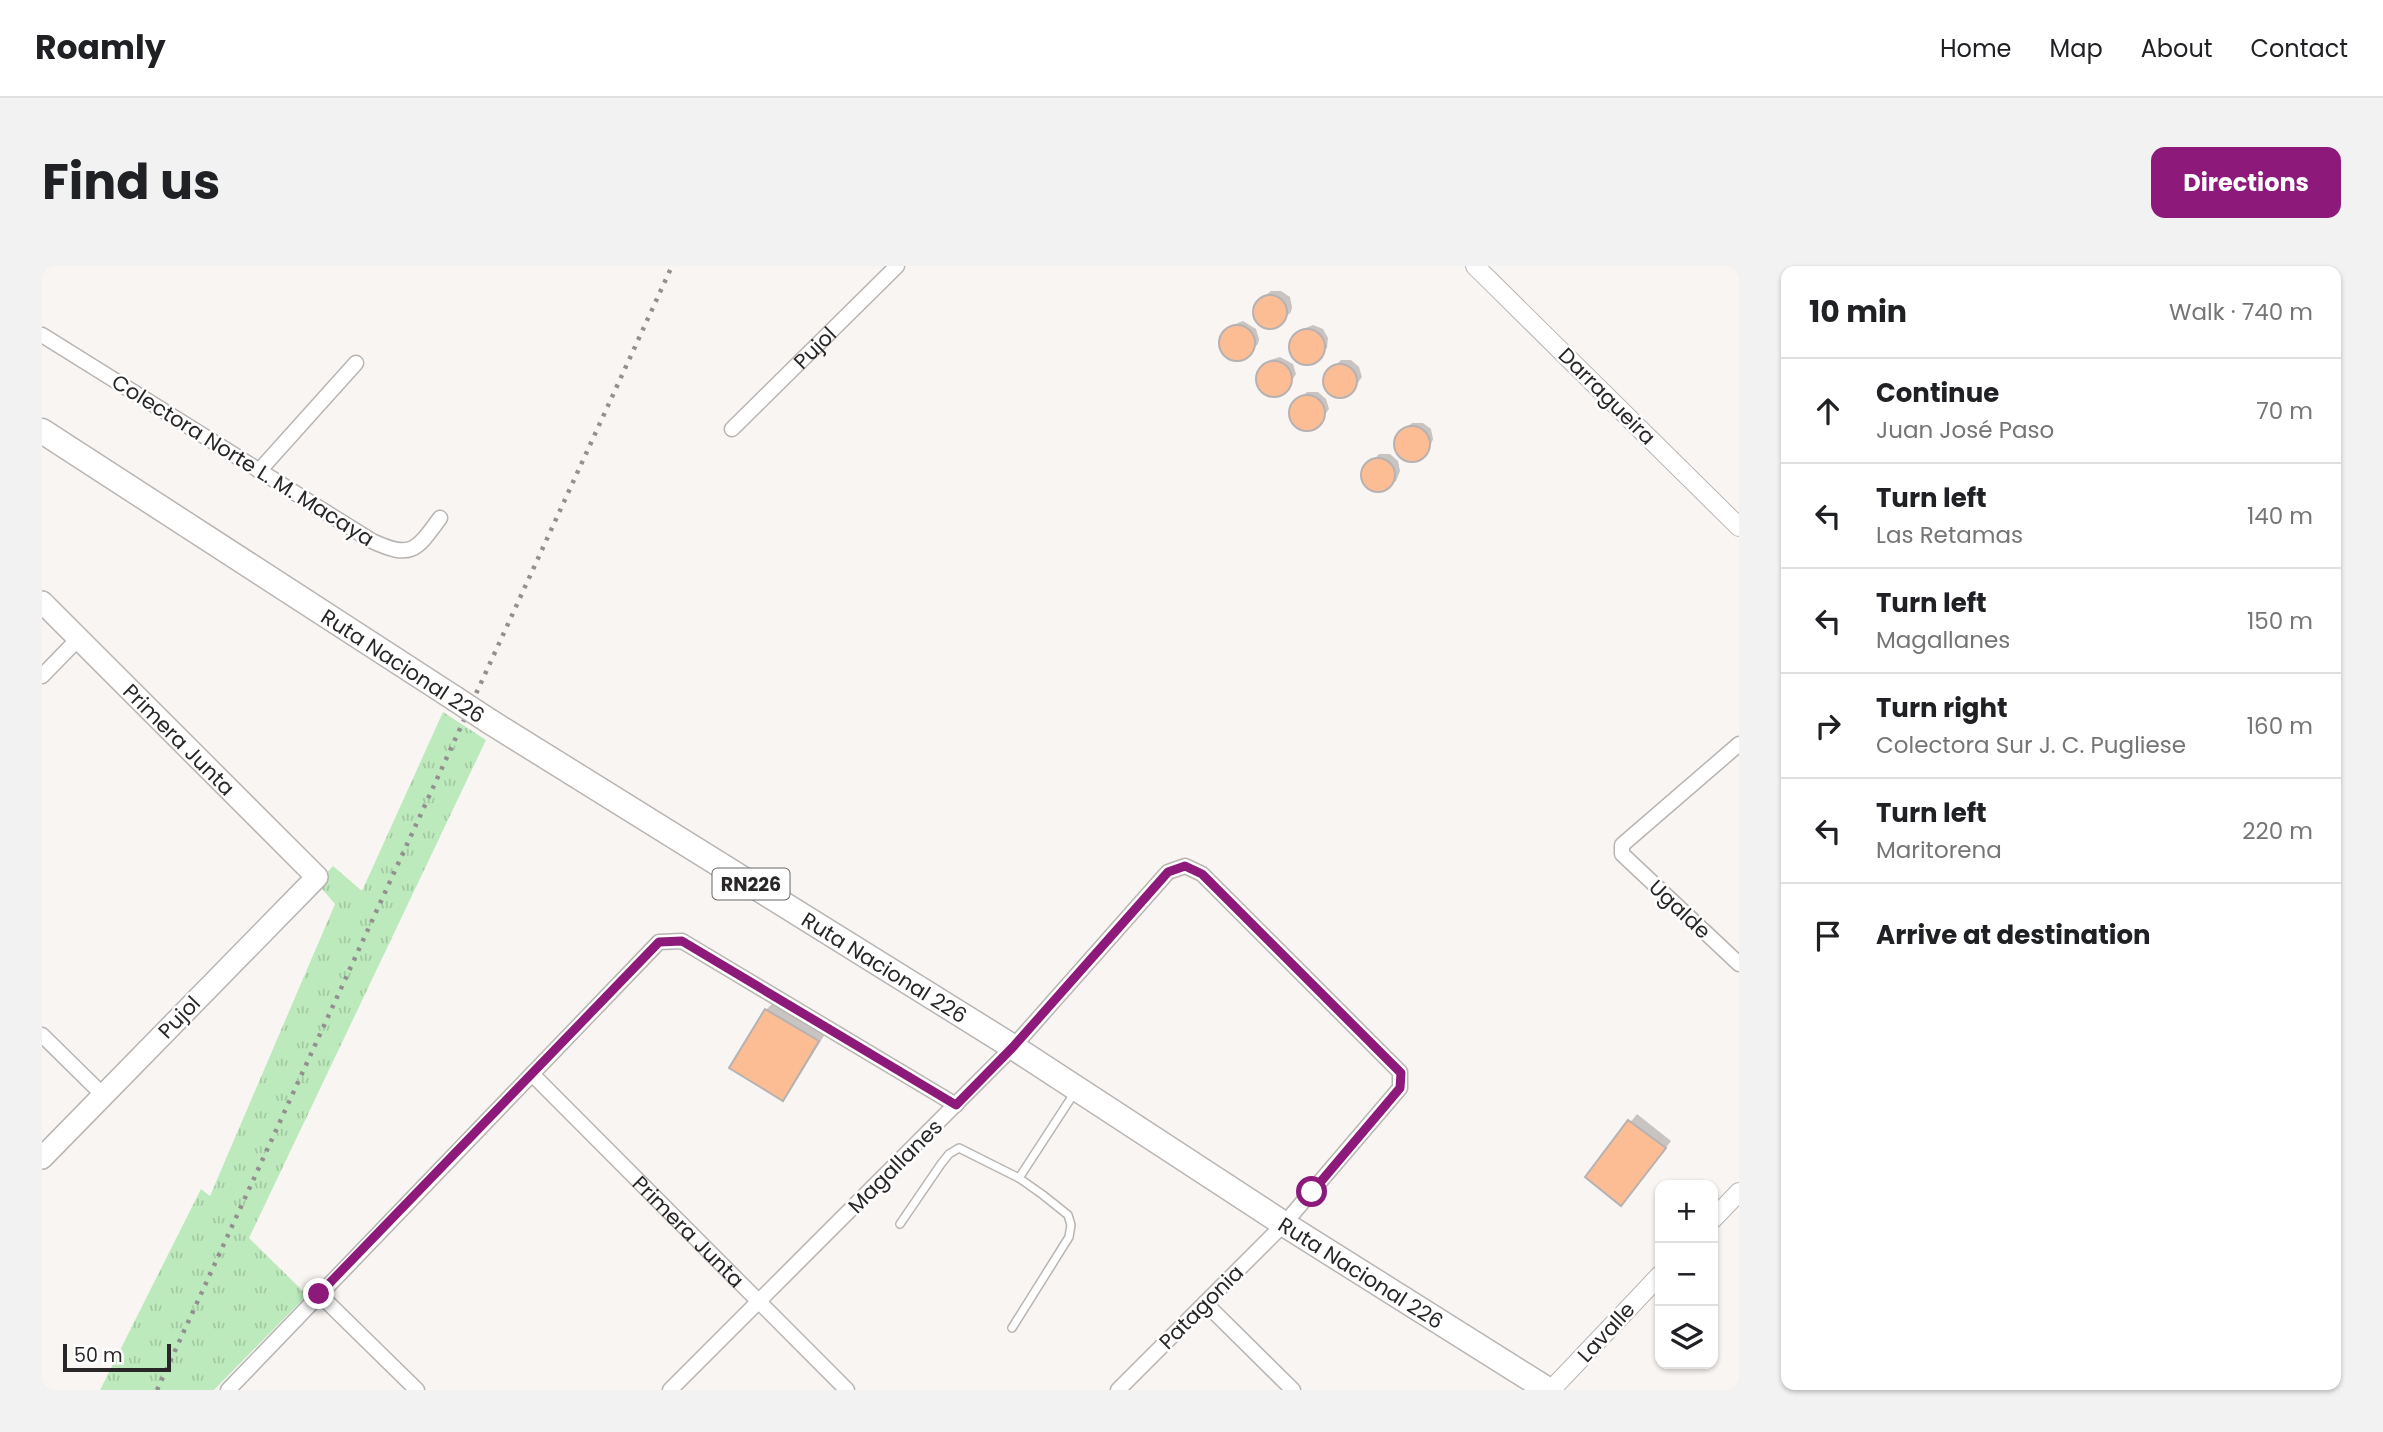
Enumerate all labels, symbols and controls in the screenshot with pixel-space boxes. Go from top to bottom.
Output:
text: Roamly [35,24,165,71]
text: Home [1940,32,2012,65]
text: Map [2050,32,2103,65]
text: About [2141,32,2212,65]
text: Contact [2250,32,2348,65]
button: Directions [2151,147,2341,218]
text: Find us [42,148,220,216]
text: 10 min [1809,290,1907,333]
text: Walk · 740 m [2169,296,2313,328]
street label: Pujol [787,320,842,375]
street label: Darragueira [1552,341,1662,451]
street label: Colectora Norte L. M. Macaya [106,367,380,553]
text: Continue [1876,375,1999,411]
icon: ahead [1809,392,1847,430]
text: 70 m [2256,395,2313,427]
text: Juan José Paso [1876,414,2054,446]
text: Turn left [1876,480,1987,516]
icon: left [1809,497,1847,535]
text: 140 m [2247,500,2313,532]
text: Las Retamas [1876,519,2023,551]
text: Turn left [1876,585,1987,621]
street label: Ruta Nacional 226 [315,602,491,730]
icon: left [1809,602,1847,640]
text: 150 m [2247,605,2313,637]
text: Magallanes [1876,624,2010,656]
street label: Primera Junta [117,677,242,802]
text: Turn right [1876,690,2008,726]
icon: right [1809,707,1847,745]
text: 160 m [2247,710,2313,742]
text: Colectora Sur J. C. Pugliese [1876,729,2186,761]
text: Turn left [1876,795,1987,831]
icon: left [1809,812,1847,850]
text: 220 m [2242,815,2313,847]
text: Maritorena [1876,834,2002,866]
road number: RN226 [712,869,790,900]
street label: Ugalde [1643,873,1717,945]
street label: Ruta Nacional 226 [796,905,973,1030]
icon: arrive [1809,917,1847,955]
text: Arrive at destination [1876,917,2151,953]
street label: Pujol [151,989,207,1045]
street label: Magallanes [841,1112,949,1220]
street label: Primera Junta [626,1169,751,1294]
route start [1296,1176,1327,1207]
map controls [1655,1180,1718,1369]
button: + [1655,1180,1718,1243]
street label: Ruta Nacional 226 [1273,1210,1449,1335]
button: − [1655,1243,1718,1306]
street label: Patagonia [1152,1258,1250,1356]
route end [303,1278,334,1309]
street label: Lavalle [1571,1296,1641,1368]
button: layers [1655,1306,1718,1369]
scale bar [63,1341,172,1373]
text: 50 m [74,1342,123,1369]

